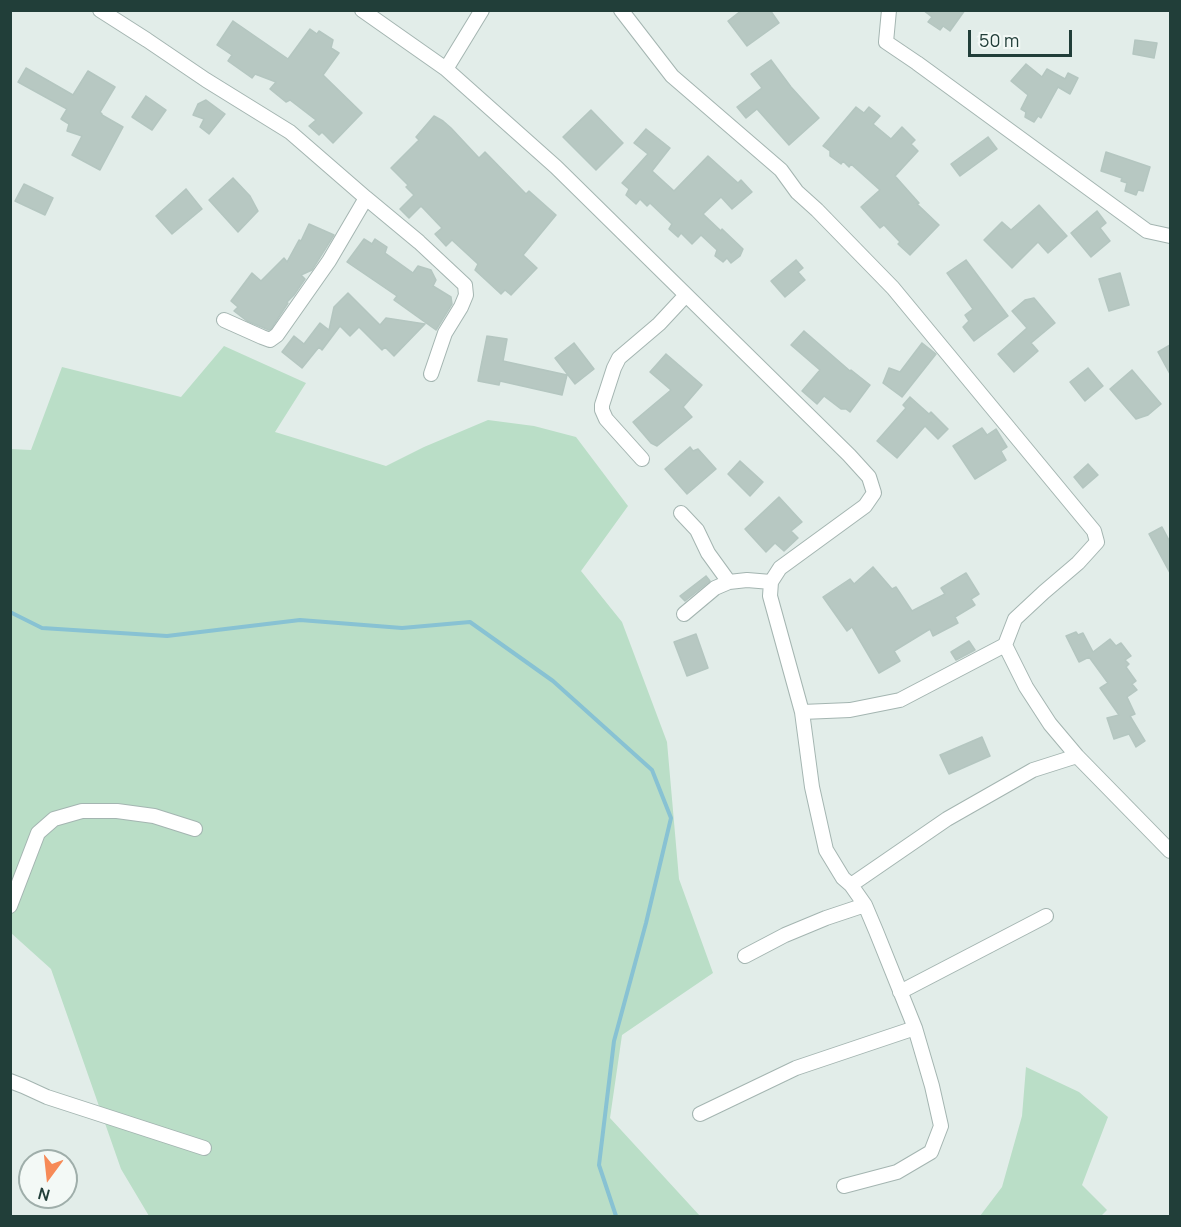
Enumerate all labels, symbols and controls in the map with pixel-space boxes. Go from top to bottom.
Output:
scale bar [971,18,1074,56]
text: 50 m [979,28,1019,52]
north arrow [18,1149,78,1209]
text: N [35,1182,52,1207]

